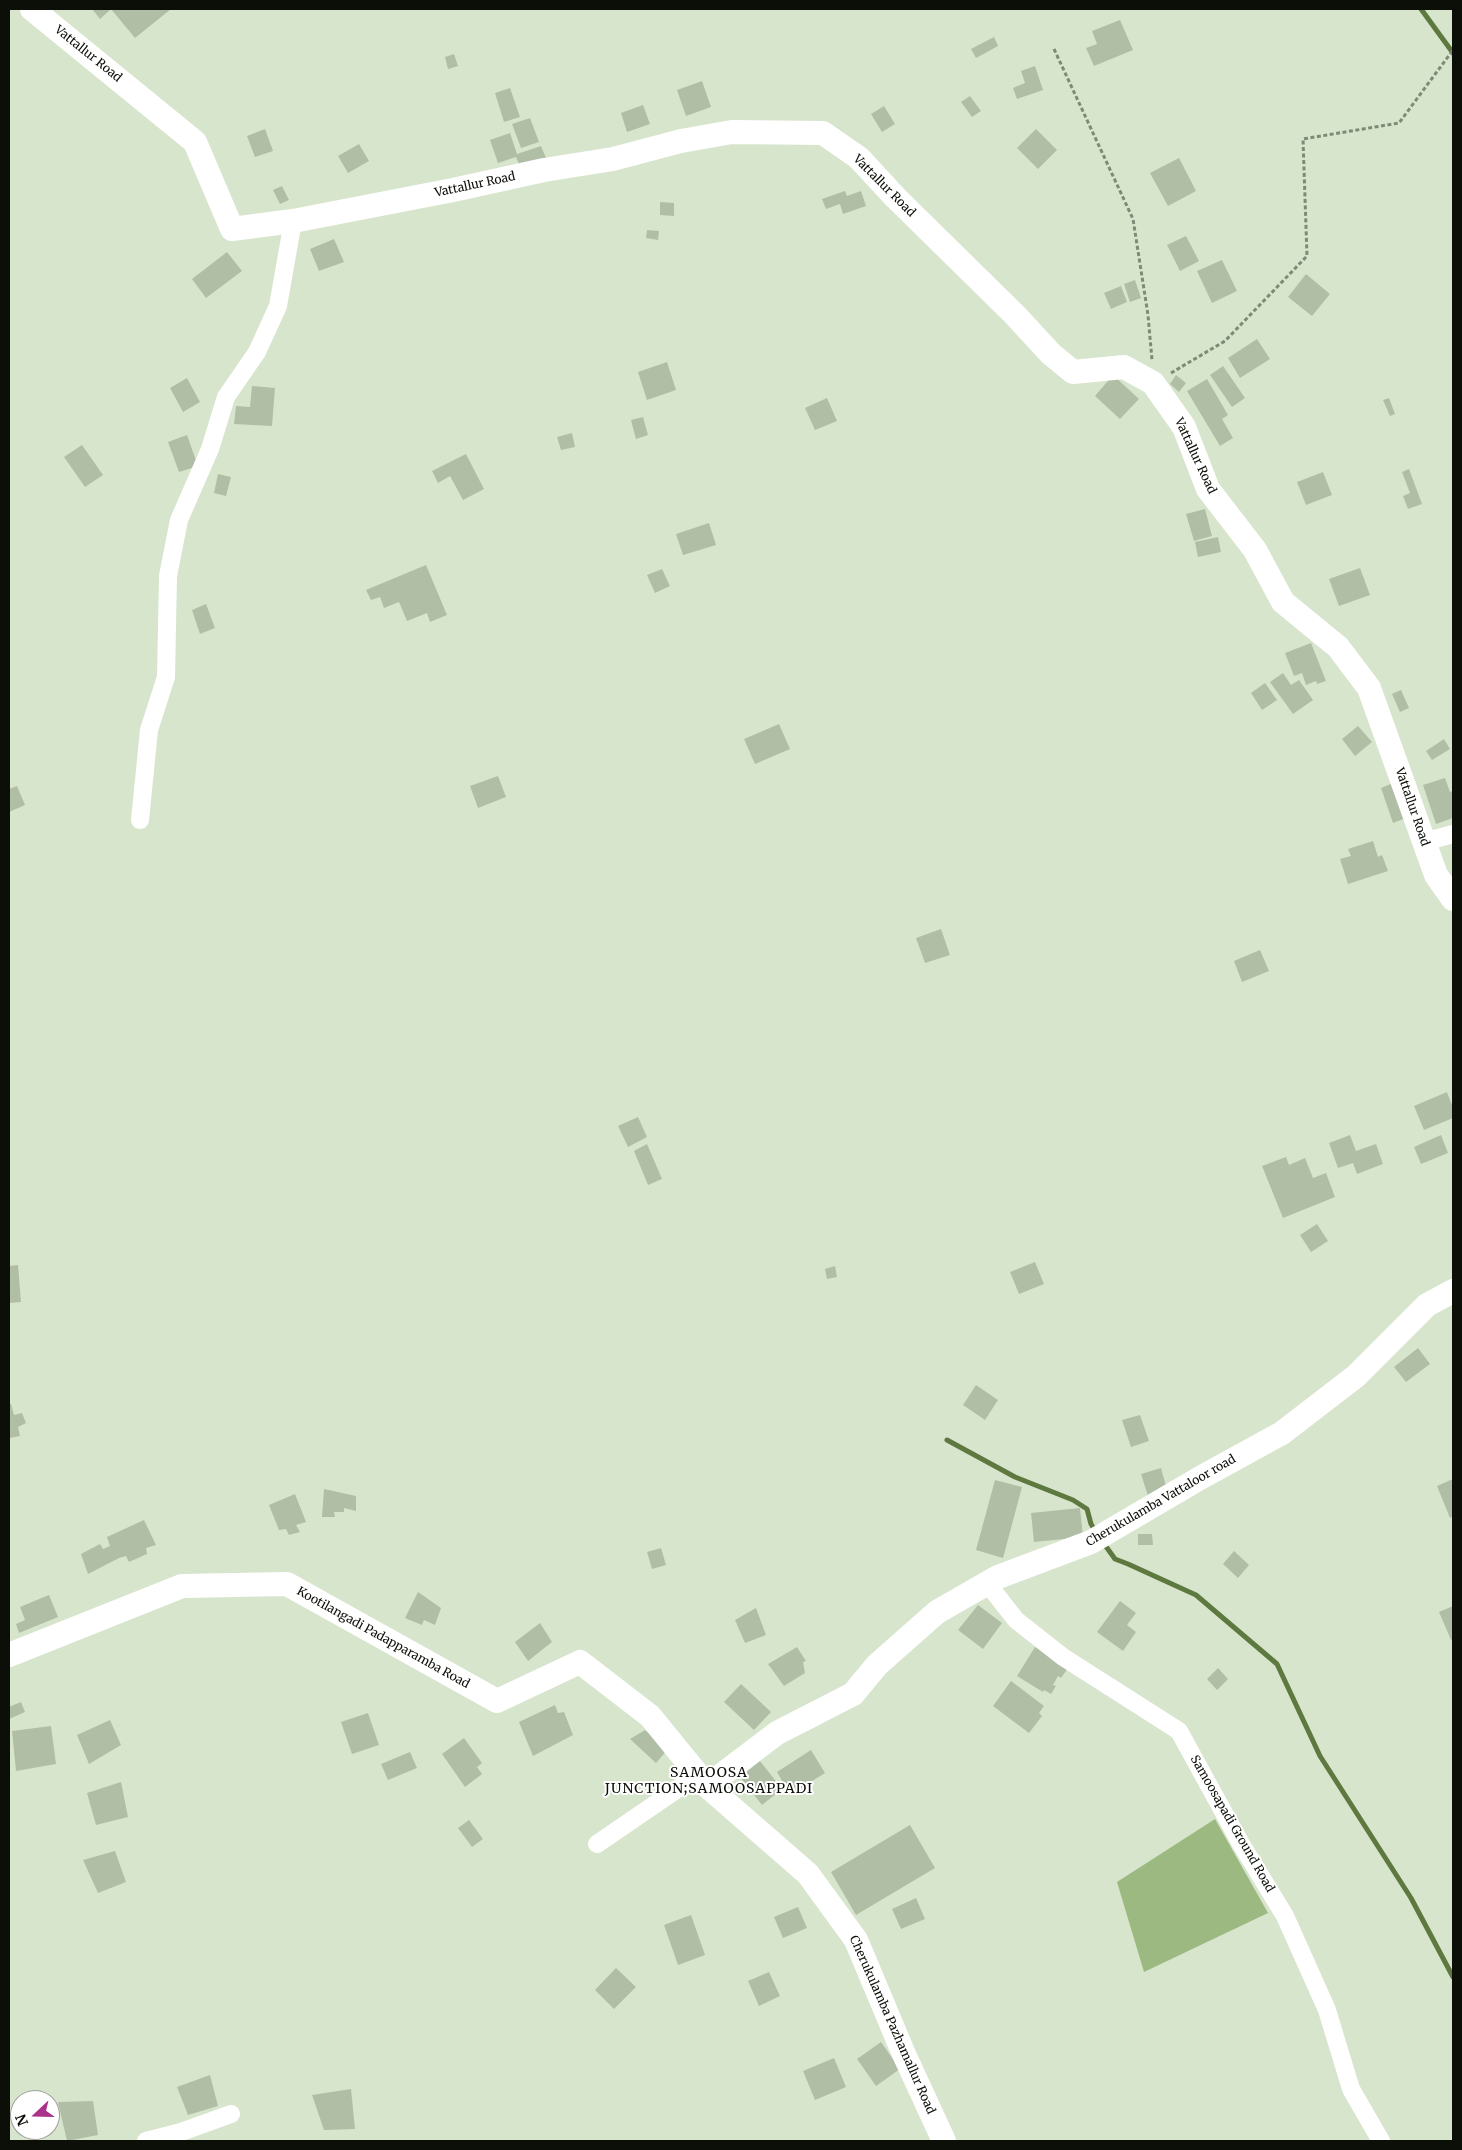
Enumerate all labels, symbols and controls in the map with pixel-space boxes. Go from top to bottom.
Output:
street label: Vattallur Road [52,23,124,85]
street label: Vattallur Road [850,152,918,220]
street label: Vattallur Road [433,169,517,201]
street label: Vattallur Road [1171,416,1219,496]
street label: Vattallur Road [1392,766,1432,848]
street label: Cherukulamba Vattaloor road [1084,1452,1238,1550]
street label: Kootilangadi Padapparamba Road [294,1584,472,1692]
street label: Samoosapadi Ground Road [1187,1753,1277,1895]
district label: SAMOOSA JUNCTION;SAMOOSAPPADI [602,1765,816,1798]
street label: Cherukulamba Pazhamallur Road [846,1934,938,2116]
north arrow [10,2090,60,2140]
text: N [12,2112,32,2128]

